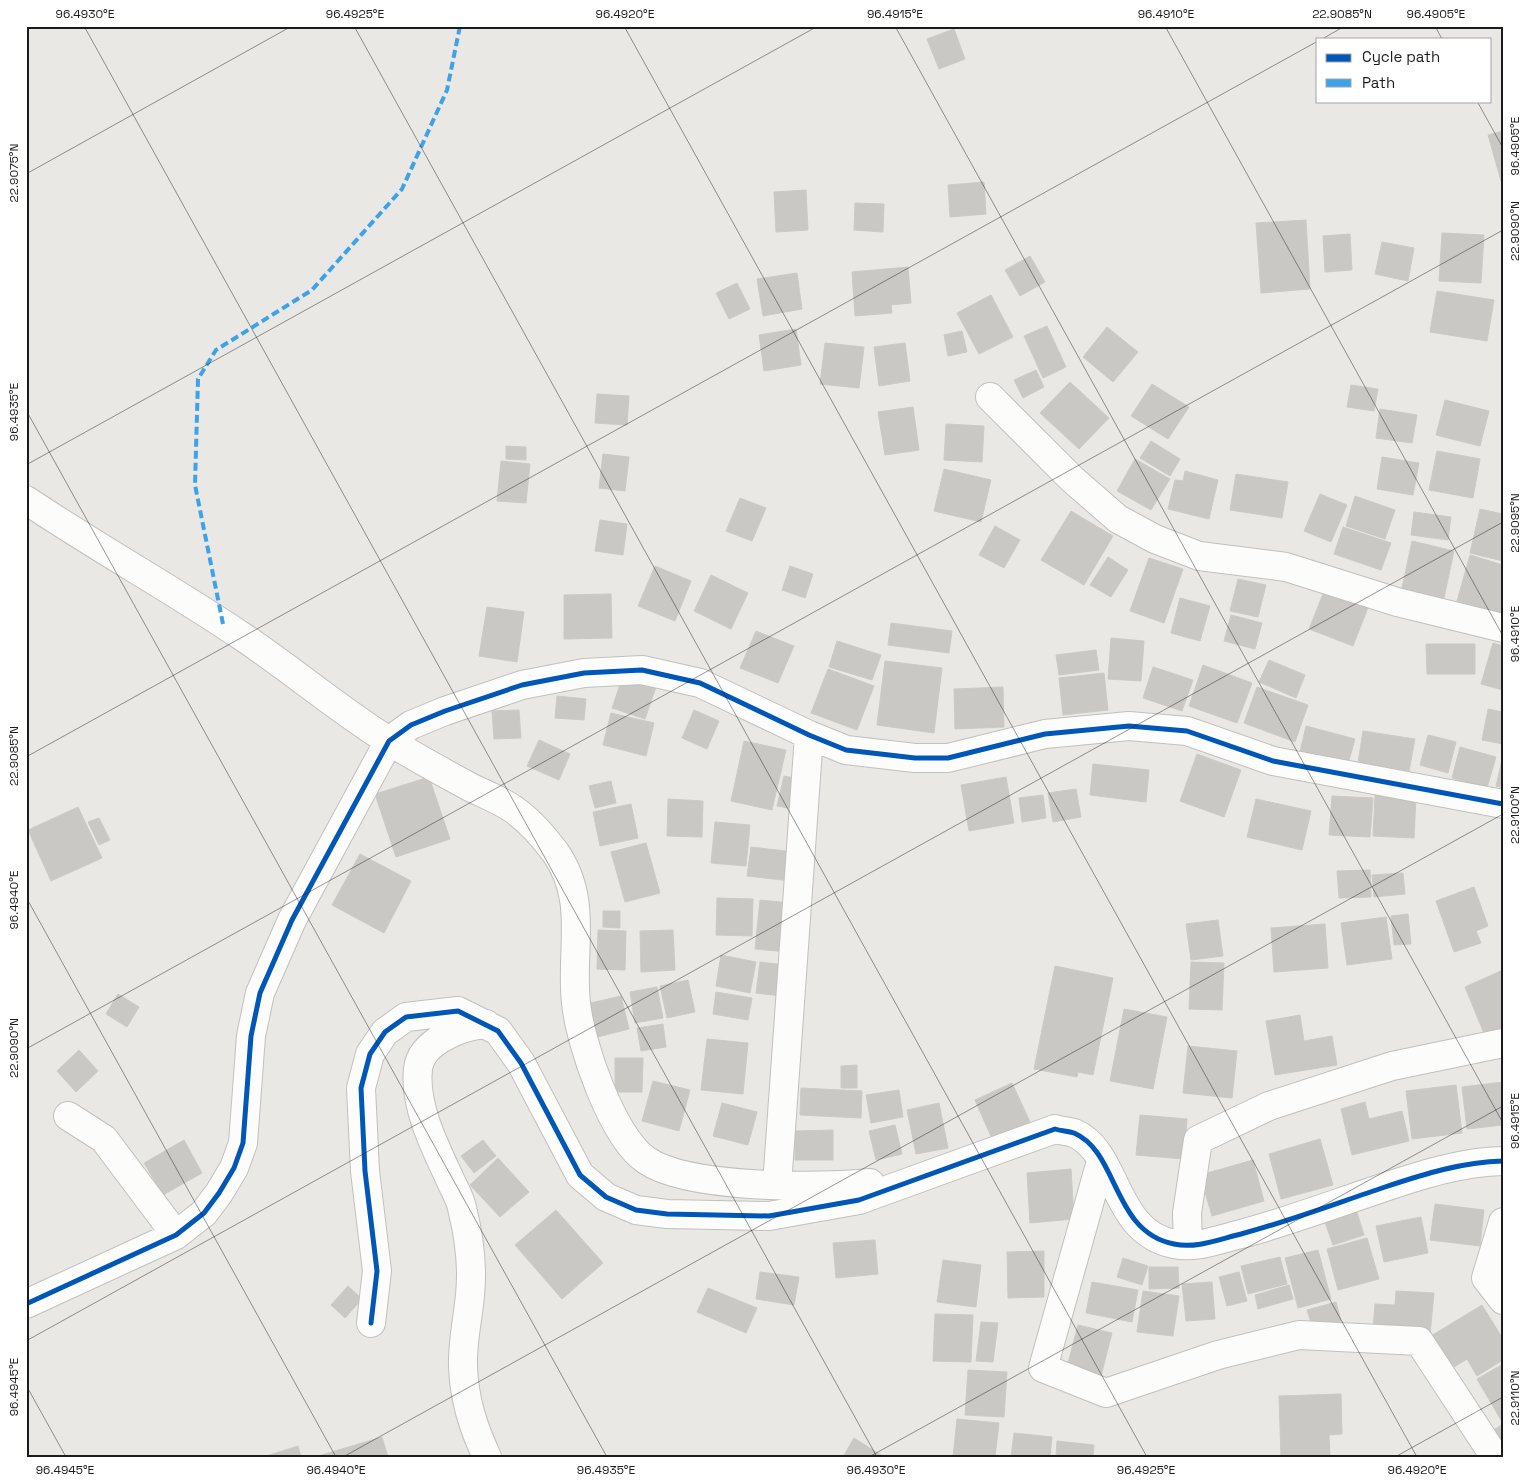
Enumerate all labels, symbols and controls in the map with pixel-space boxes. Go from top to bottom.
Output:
text: 96.4930°E [56,6,115,22]
text: 96.4925°E [326,6,384,22]
text: 96.4920°E [596,6,655,22]
text: 96.4915°E [867,6,923,22]
text: 96.4910°E [1138,6,1195,22]
text: 22.9085°N [1312,6,1372,22]
text: 96.4905°E [1407,6,1466,22]
legend [1316,38,1492,102]
text: Cycle path [1362,47,1440,66]
text: Path [1362,73,1395,92]
text: 96.4905°E [1507,116,1523,175]
text: 22.9075°N [6,144,22,202]
text: 22.9090°N [1507,201,1523,261]
text: 96.4935°E [6,383,22,441]
text: 22.9095°N [1507,493,1523,553]
text: 96.4910°E [1507,605,1523,662]
text: 22.9085°N [6,726,22,786]
text: 22.9100°N [1507,786,1523,844]
text: 96.4940°E [6,870,22,930]
text: 22.9090°N [6,1018,22,1078]
text: 96.4915°E [1507,1093,1523,1149]
text: 96.4945°E [6,1357,22,1416]
text: 22.9110°N [1507,1370,1523,1426]
text: 96.4945°E [36,1462,95,1478]
text: 96.4940°E [306,1462,366,1478]
text: 96.4935°E [577,1462,635,1478]
text: 96.4930°E [847,1462,906,1478]
text: 96.4925°E [1117,1462,1175,1478]
text: 96.4920°E [1388,1462,1447,1478]

